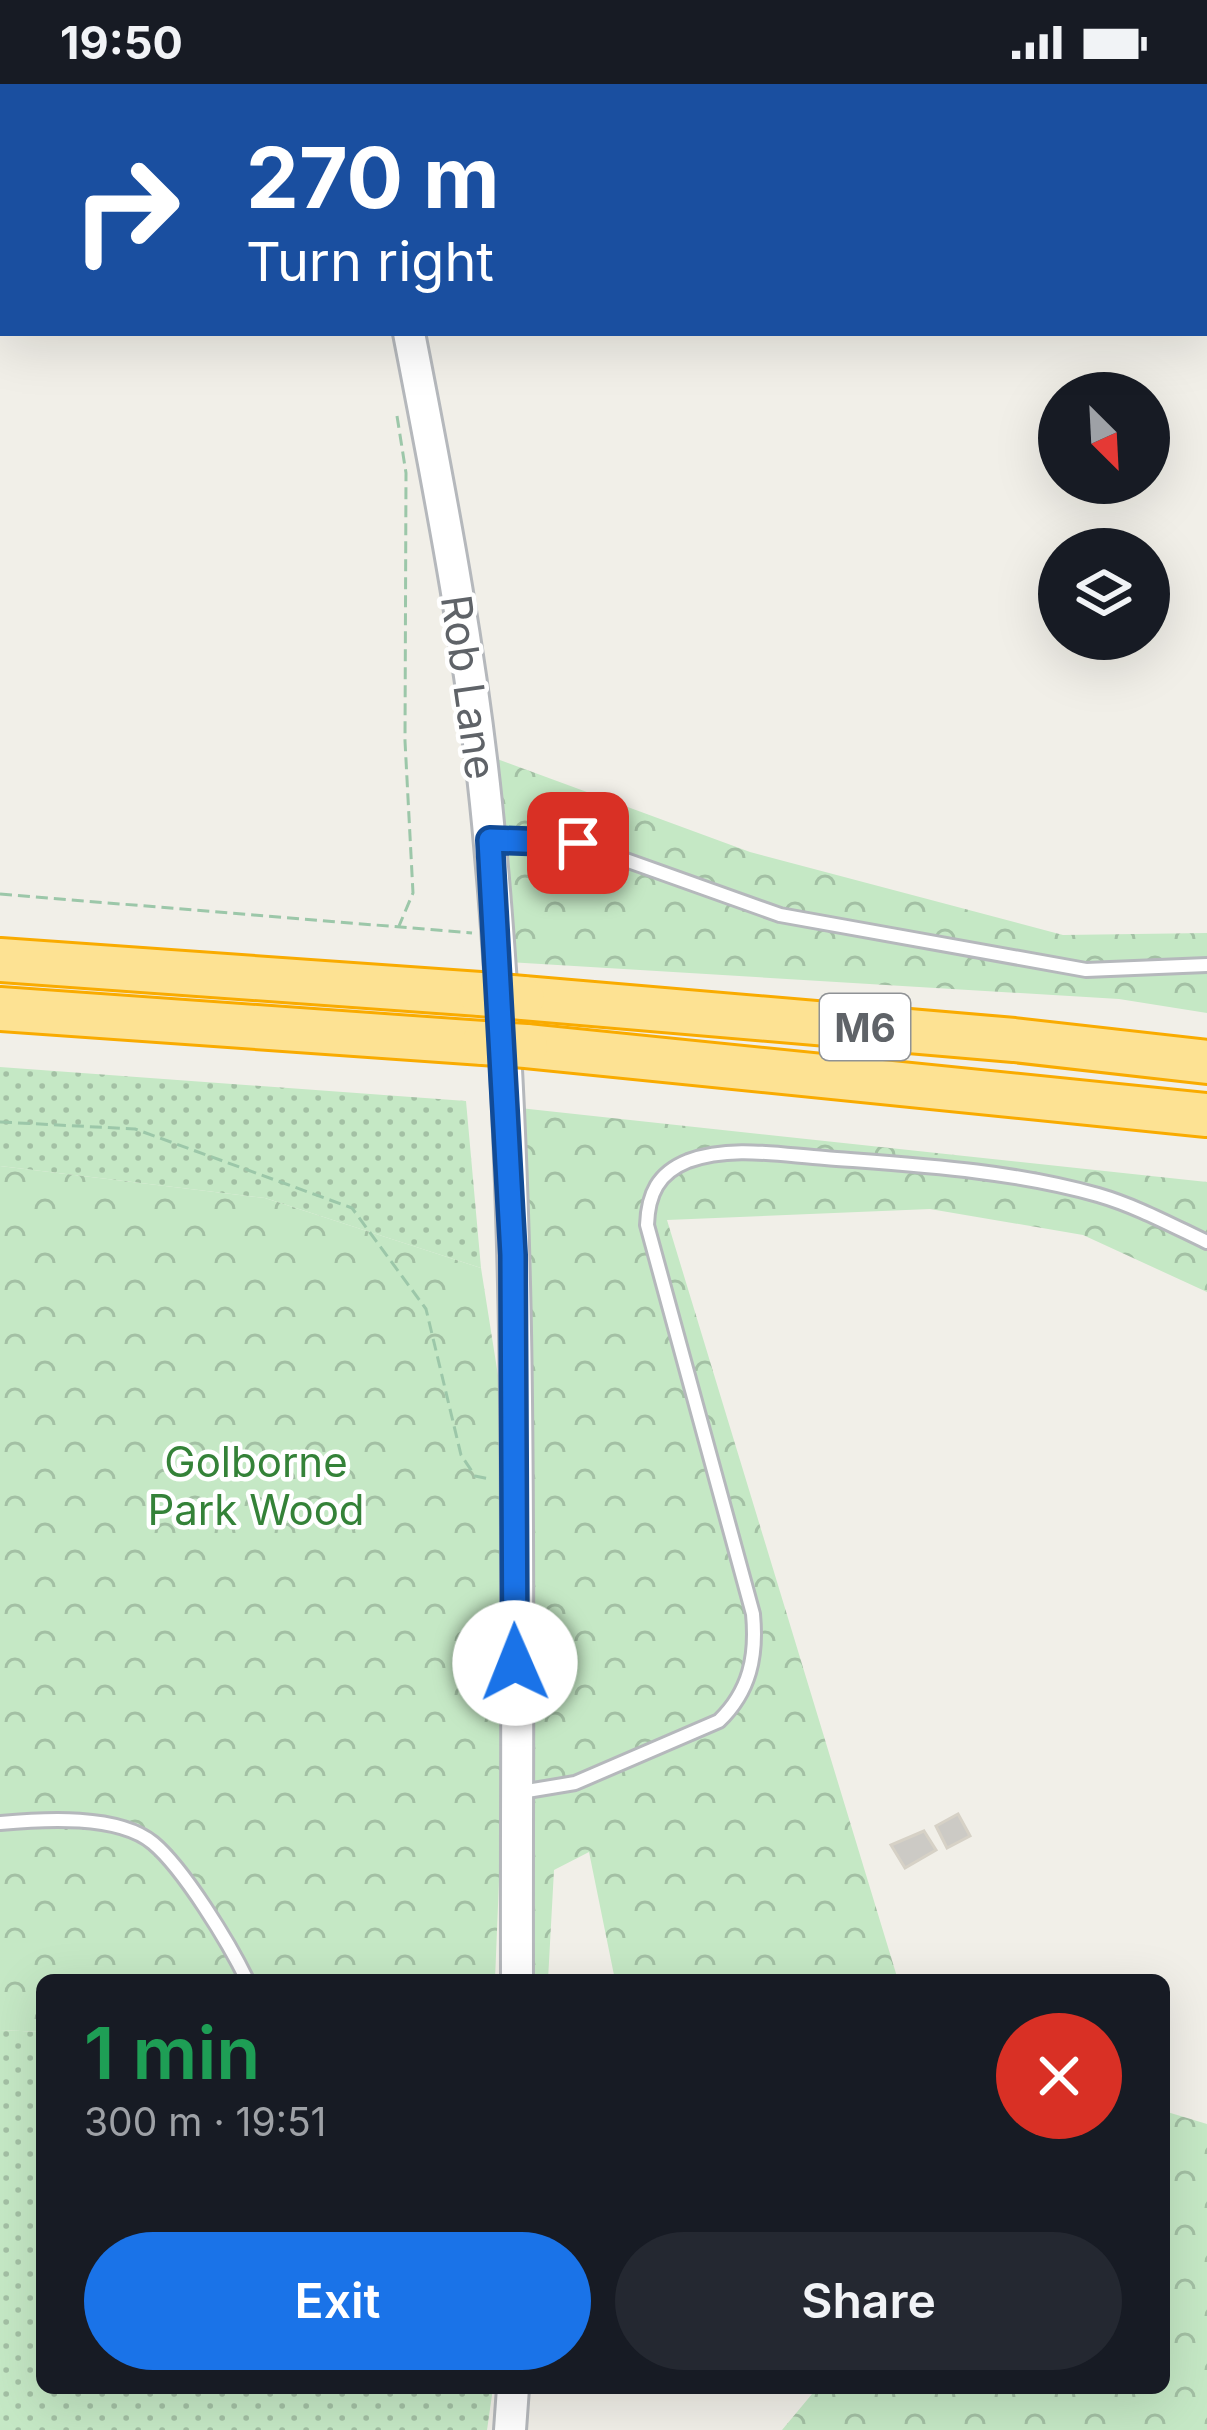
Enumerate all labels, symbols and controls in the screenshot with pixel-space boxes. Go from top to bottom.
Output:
text: 19:50 [60,15,183,70]
text: 270 m [246,127,500,228]
icon: right [48,132,204,288]
text: Turn right [246,229,494,294]
north arrow [1038,372,1170,504]
map controls [1038,372,1170,660]
button: layers [1038,528,1170,660]
street label: Rob Lane [431,591,507,783]
pin [527,792,629,894]
icon: arrive [545,810,611,876]
road number: M6 [820,994,910,1060]
park label: Golborne Park Wood [147,1436,365,1535]
position arrow [452,1600,578,1726]
text: 1 min [84,2009,260,2096]
button: close [996,2013,1122,2139]
text: 300 m · 19:51 [84,2098,326,2145]
button: Exit [84,2232,591,2370]
button: Share [615,2232,1122,2370]

